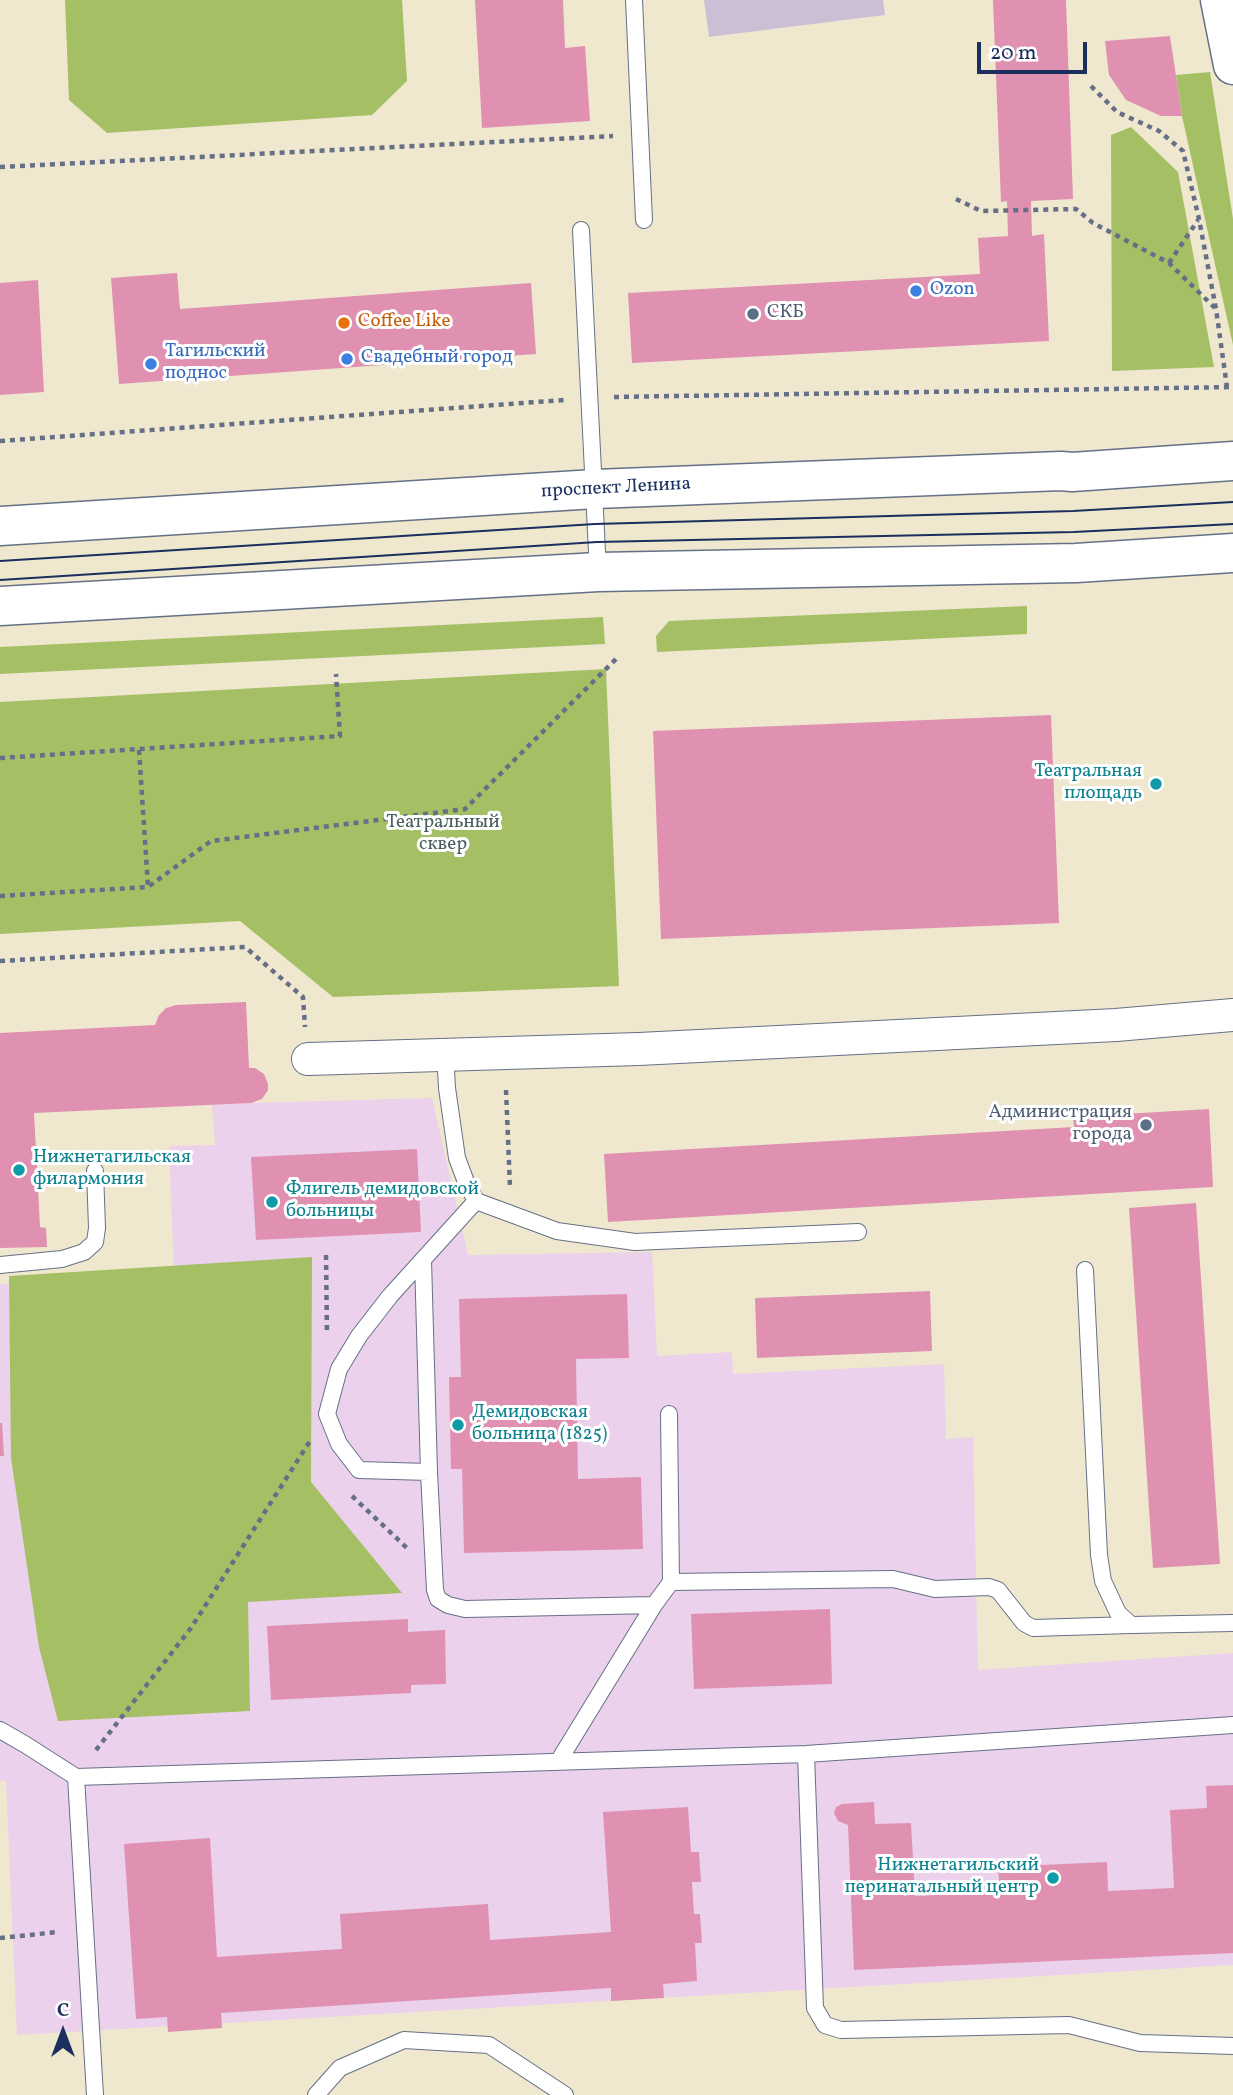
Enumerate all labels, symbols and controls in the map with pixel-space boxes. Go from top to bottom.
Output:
scale bar [981,28,1091,72]
text: 20 m [990,39,1036,68]
place label: Ozon [930,280,975,302]
marker: Ozon [908,283,924,299]
place label: СКБ [767,303,804,325]
marker: СКБ [745,306,761,322]
place label: Coffee Like [358,312,450,334]
marker: Coffee Like [336,315,352,331]
place label: Тагильский поднос [165,342,266,386]
place label: Свадебный город [361,348,513,370]
marker: Свадебный город [339,351,355,367]
marker: Тагильский поднос [143,356,159,372]
street label: проспект Ленина [540,474,692,504]
place label: Театральная площадь [1034,762,1142,806]
marker: Театральная площадь [1148,776,1164,792]
park label: Театральный сквер [386,813,500,857]
place label: Администрация города [988,1103,1132,1147]
marker: Администрация города [1138,1117,1154,1133]
place label: Нижнетагильская филармония [33,1148,191,1192]
marker: Нижнетагильская филармония [11,1162,27,1178]
place label: Флигель демидовской больницы [286,1180,479,1224]
marker: Флигель демидовской больницы [264,1194,280,1210]
place label: Демидовская больница (1825) [472,1403,607,1447]
marker: Демидовская больница (1825) [450,1417,466,1433]
place label: Нижнетагильский перинатальный центр [845,1856,1039,1900]
marker: Нижнетагильский перинатальный центр [1045,1870,1061,1886]
north arrow [28,1997,98,2067]
text: С [57,1998,69,2024]

